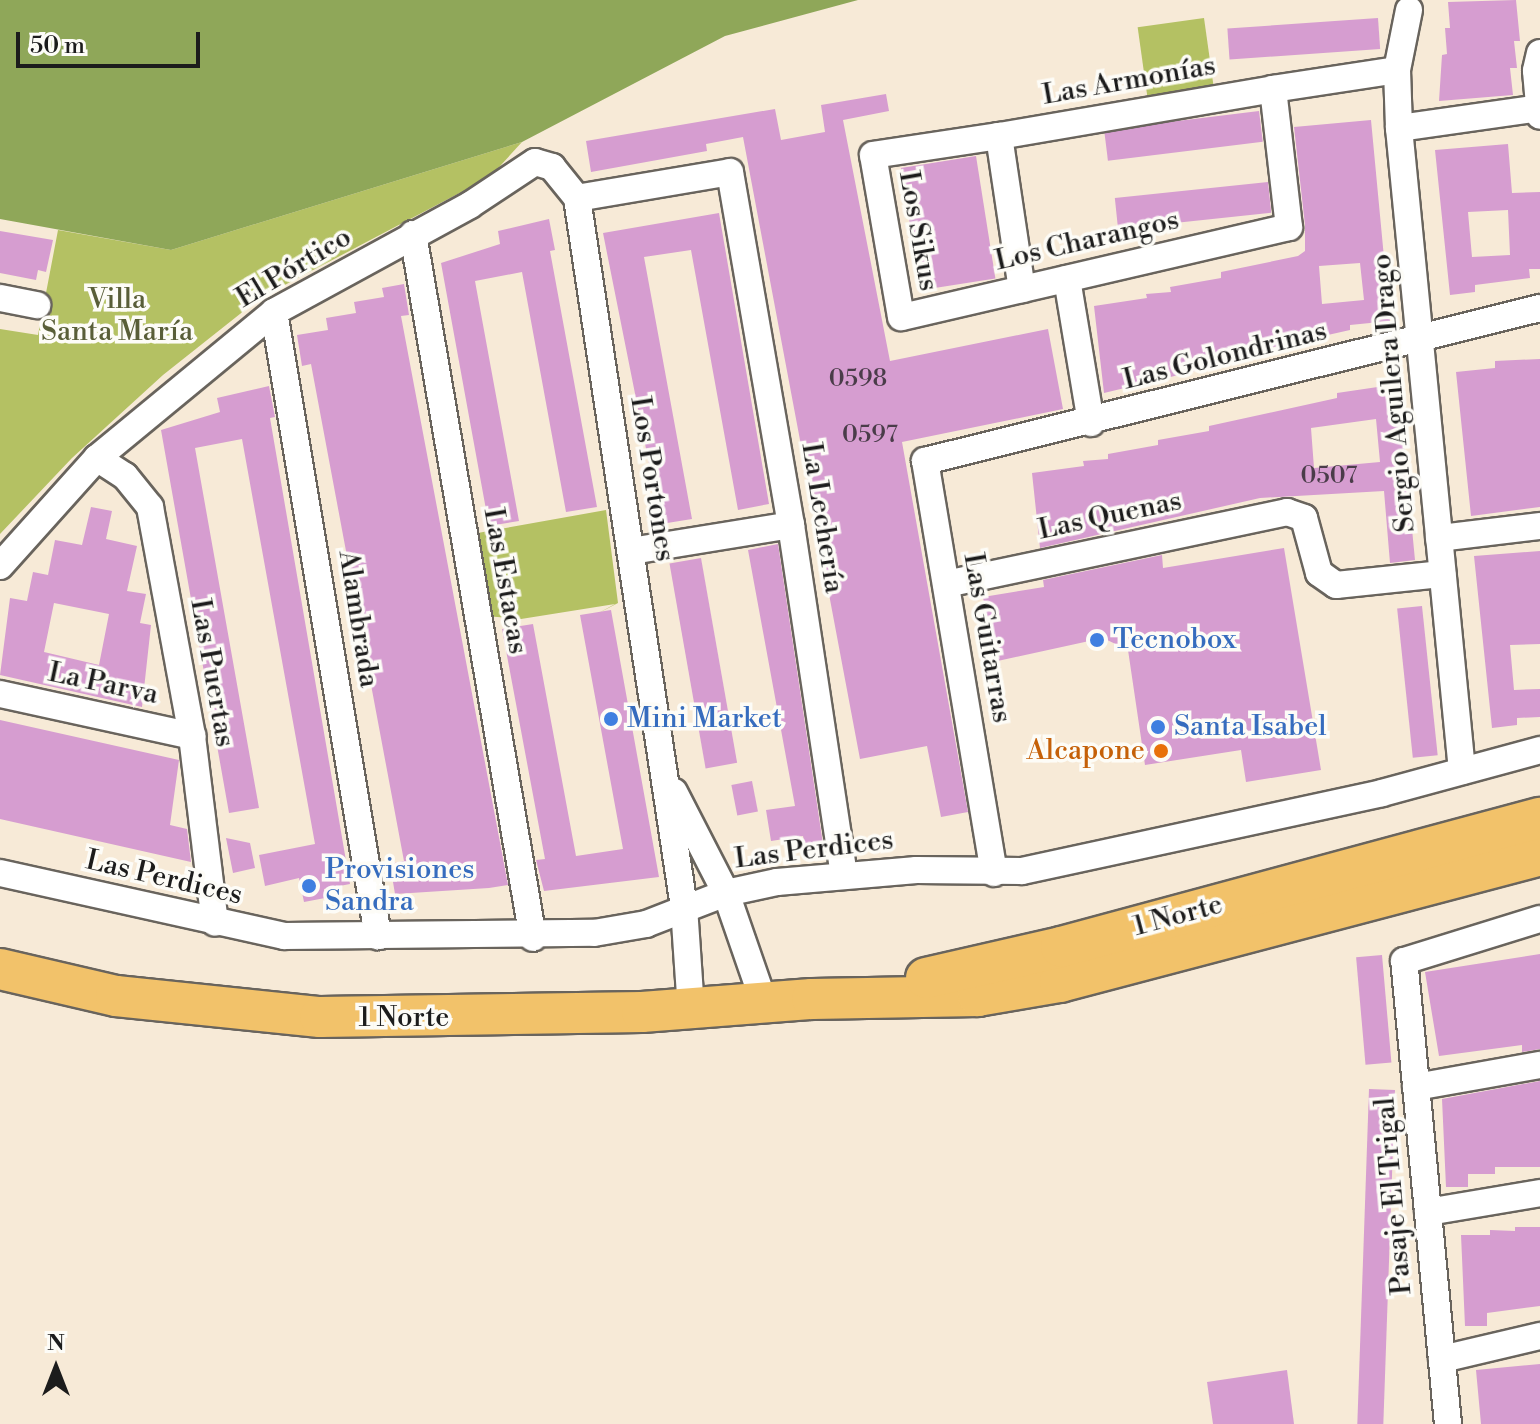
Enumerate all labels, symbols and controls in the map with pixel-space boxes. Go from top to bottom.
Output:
scale bar [20,16,204,66]
text: 50 m [30,31,85,61]
street label: Las Armonías [1040,49,1218,113]
street label: Los Sikus [891,168,945,294]
street label: Los Charangos [992,204,1182,278]
street label: El Pórtico [230,221,358,315]
street label: Sergio Aguilera Drago [1365,252,1423,534]
park label: Villa Santa María [41,283,193,349]
street label: Las Golondrinas [1120,314,1330,398]
house number: 0598 [829,366,887,394]
street label: Los Portones [622,394,682,564]
house number: 0597 [842,422,898,450]
street label: La Lechería [794,440,850,596]
house number: 0507 [1301,463,1357,491]
street label: Las Quenas [1035,484,1185,548]
street label: Las Estacas [476,505,534,657]
street label: Alambrada [331,548,385,690]
street label: Las Guitarras [956,550,1018,726]
street label: Las Puertas [182,596,242,750]
place label: Tecnobox [1113,623,1236,657]
marker: Tecnobox [1088,631,1106,649]
street label: La Parva [45,656,161,712]
place label: Mini Market [627,702,782,736]
marker: Mini Market [602,710,620,728]
place label: Santa Isabel [1174,710,1327,744]
marker: Santa Isabel [1149,718,1167,736]
place label: Alcapone [1026,734,1145,768]
marker: Alcapone [1152,742,1170,760]
street label: Las Perdices [733,824,895,876]
street label: Las Perdices [82,844,246,912]
place label: Provisiones Sandra [325,853,475,919]
marker: Provisiones Sandra [300,877,318,895]
street label: 1 Norte [1130,888,1226,944]
street label: 1 Norte [359,1001,449,1035]
street label: Pasaje El Trigal [1369,1096,1419,1296]
north arrow [16,1328,96,1408]
text: N [47,1330,65,1357]

